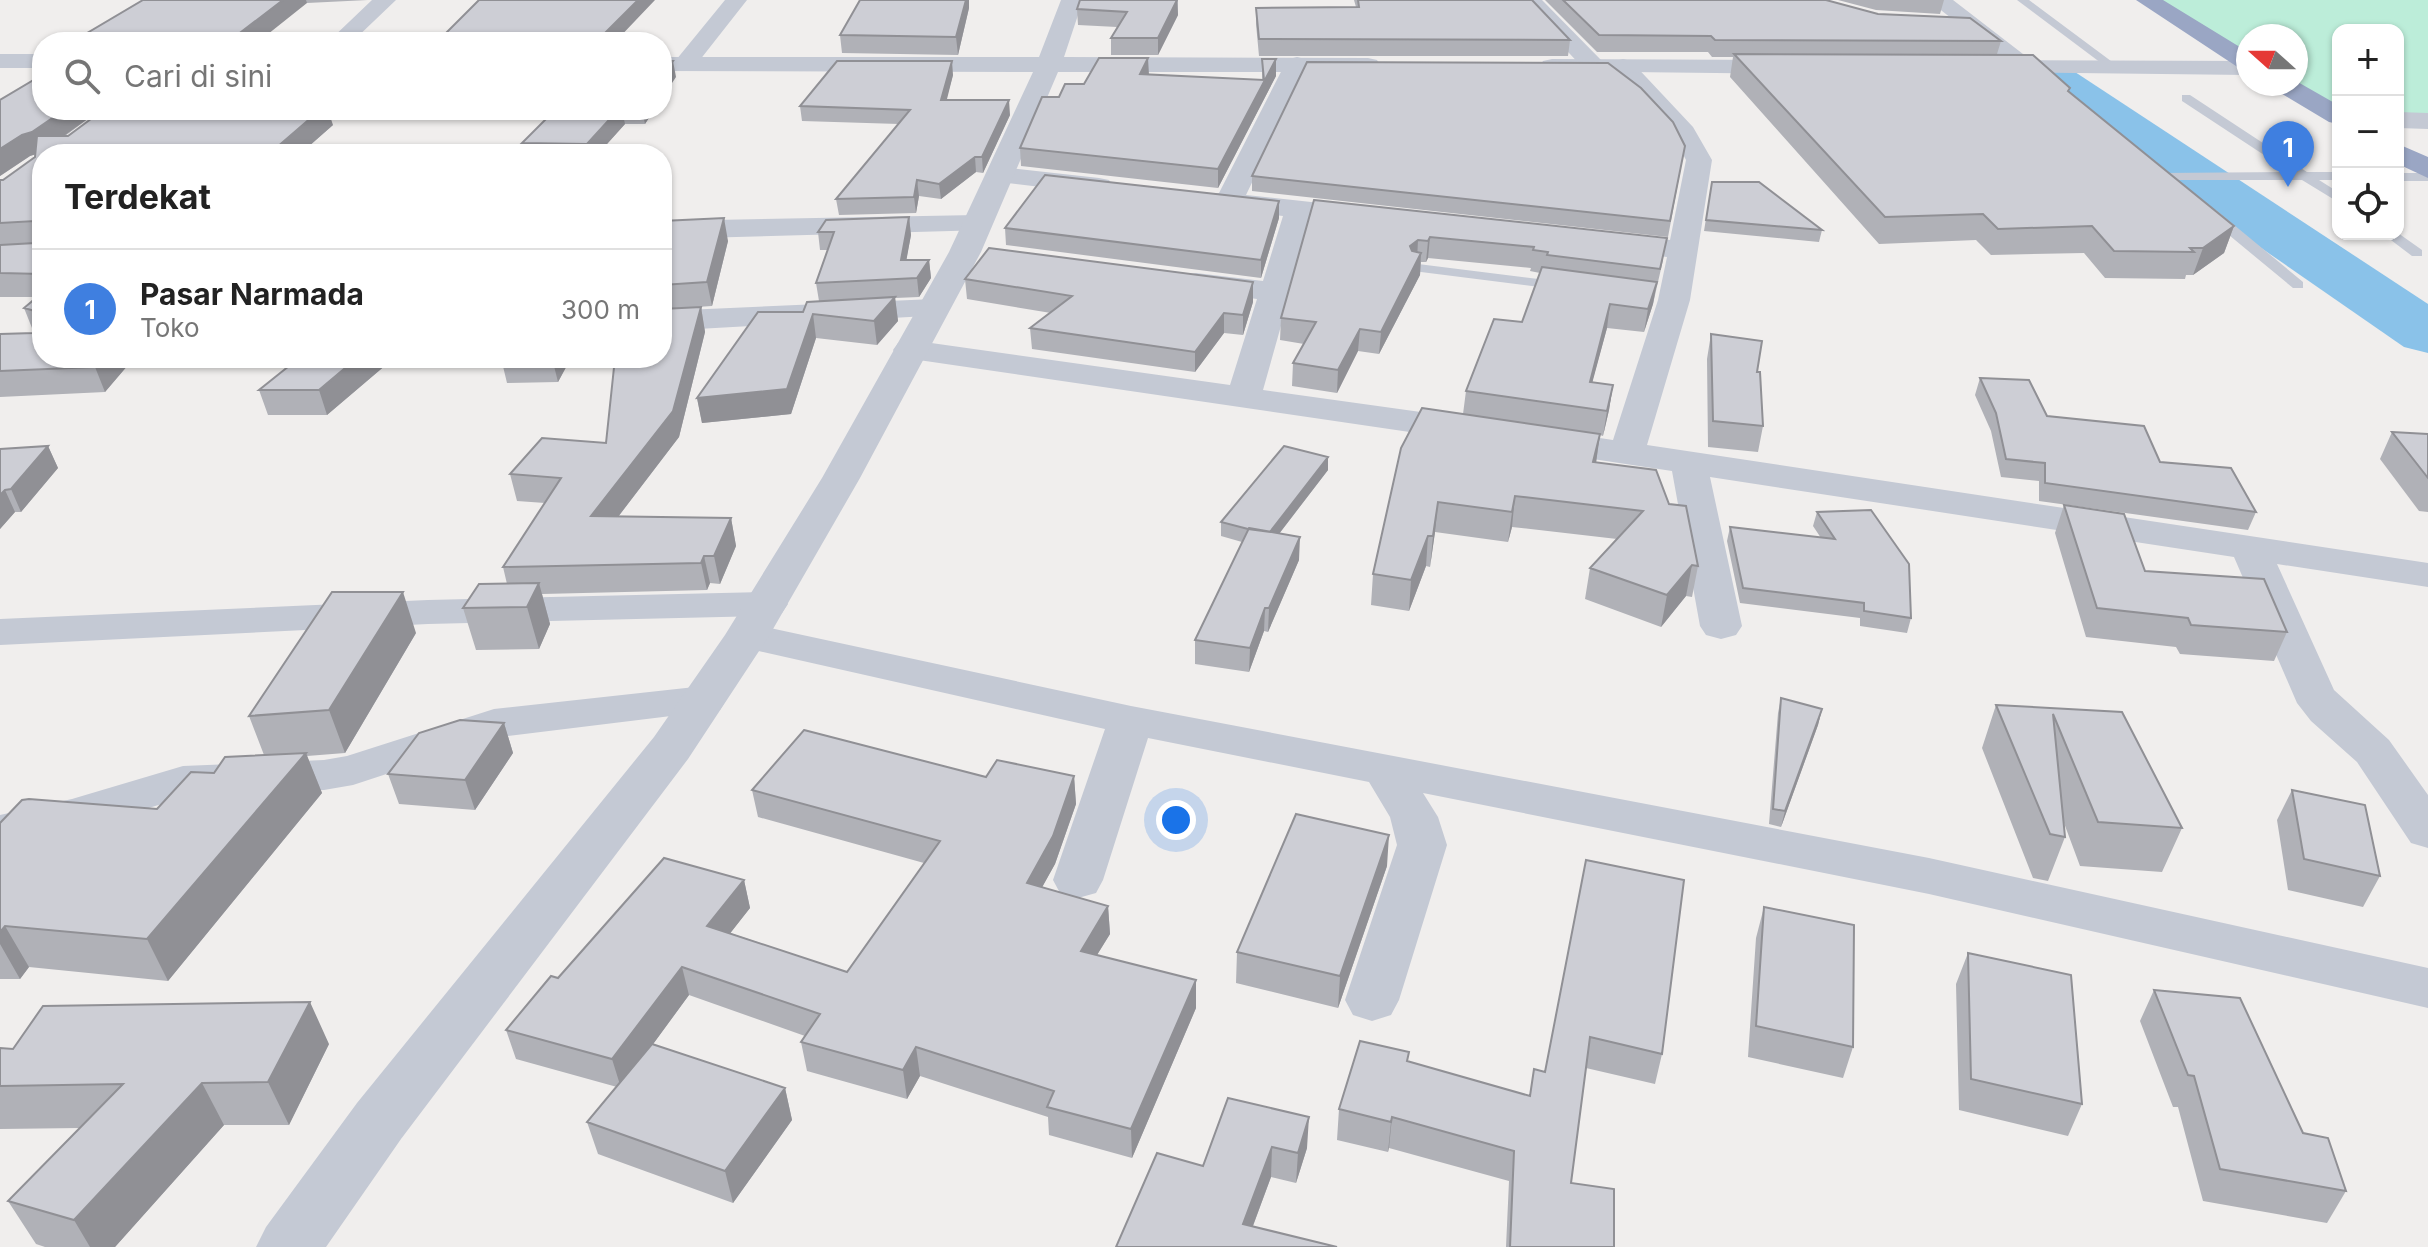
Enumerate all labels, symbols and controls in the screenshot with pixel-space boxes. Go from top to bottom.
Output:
north arrow [2236,24,2308,96]
map controls [2332,24,2404,240]
button: + [2332,24,2404,96]
search box [32,32,672,120]
icon: search [60,54,104,98]
text: Cari di sini [124,58,272,94]
button: − [2332,96,2404,168]
pin: 1 [2262,121,2314,187]
button: locate [2332,168,2404,240]
text: Terdekat [64,176,211,217]
text: Pasar Narmada [140,276,364,312]
text: 1 [84,294,96,325]
text: 300 m [561,294,640,325]
text: Toko [140,312,200,343]
your location [1156,800,1196,840]

